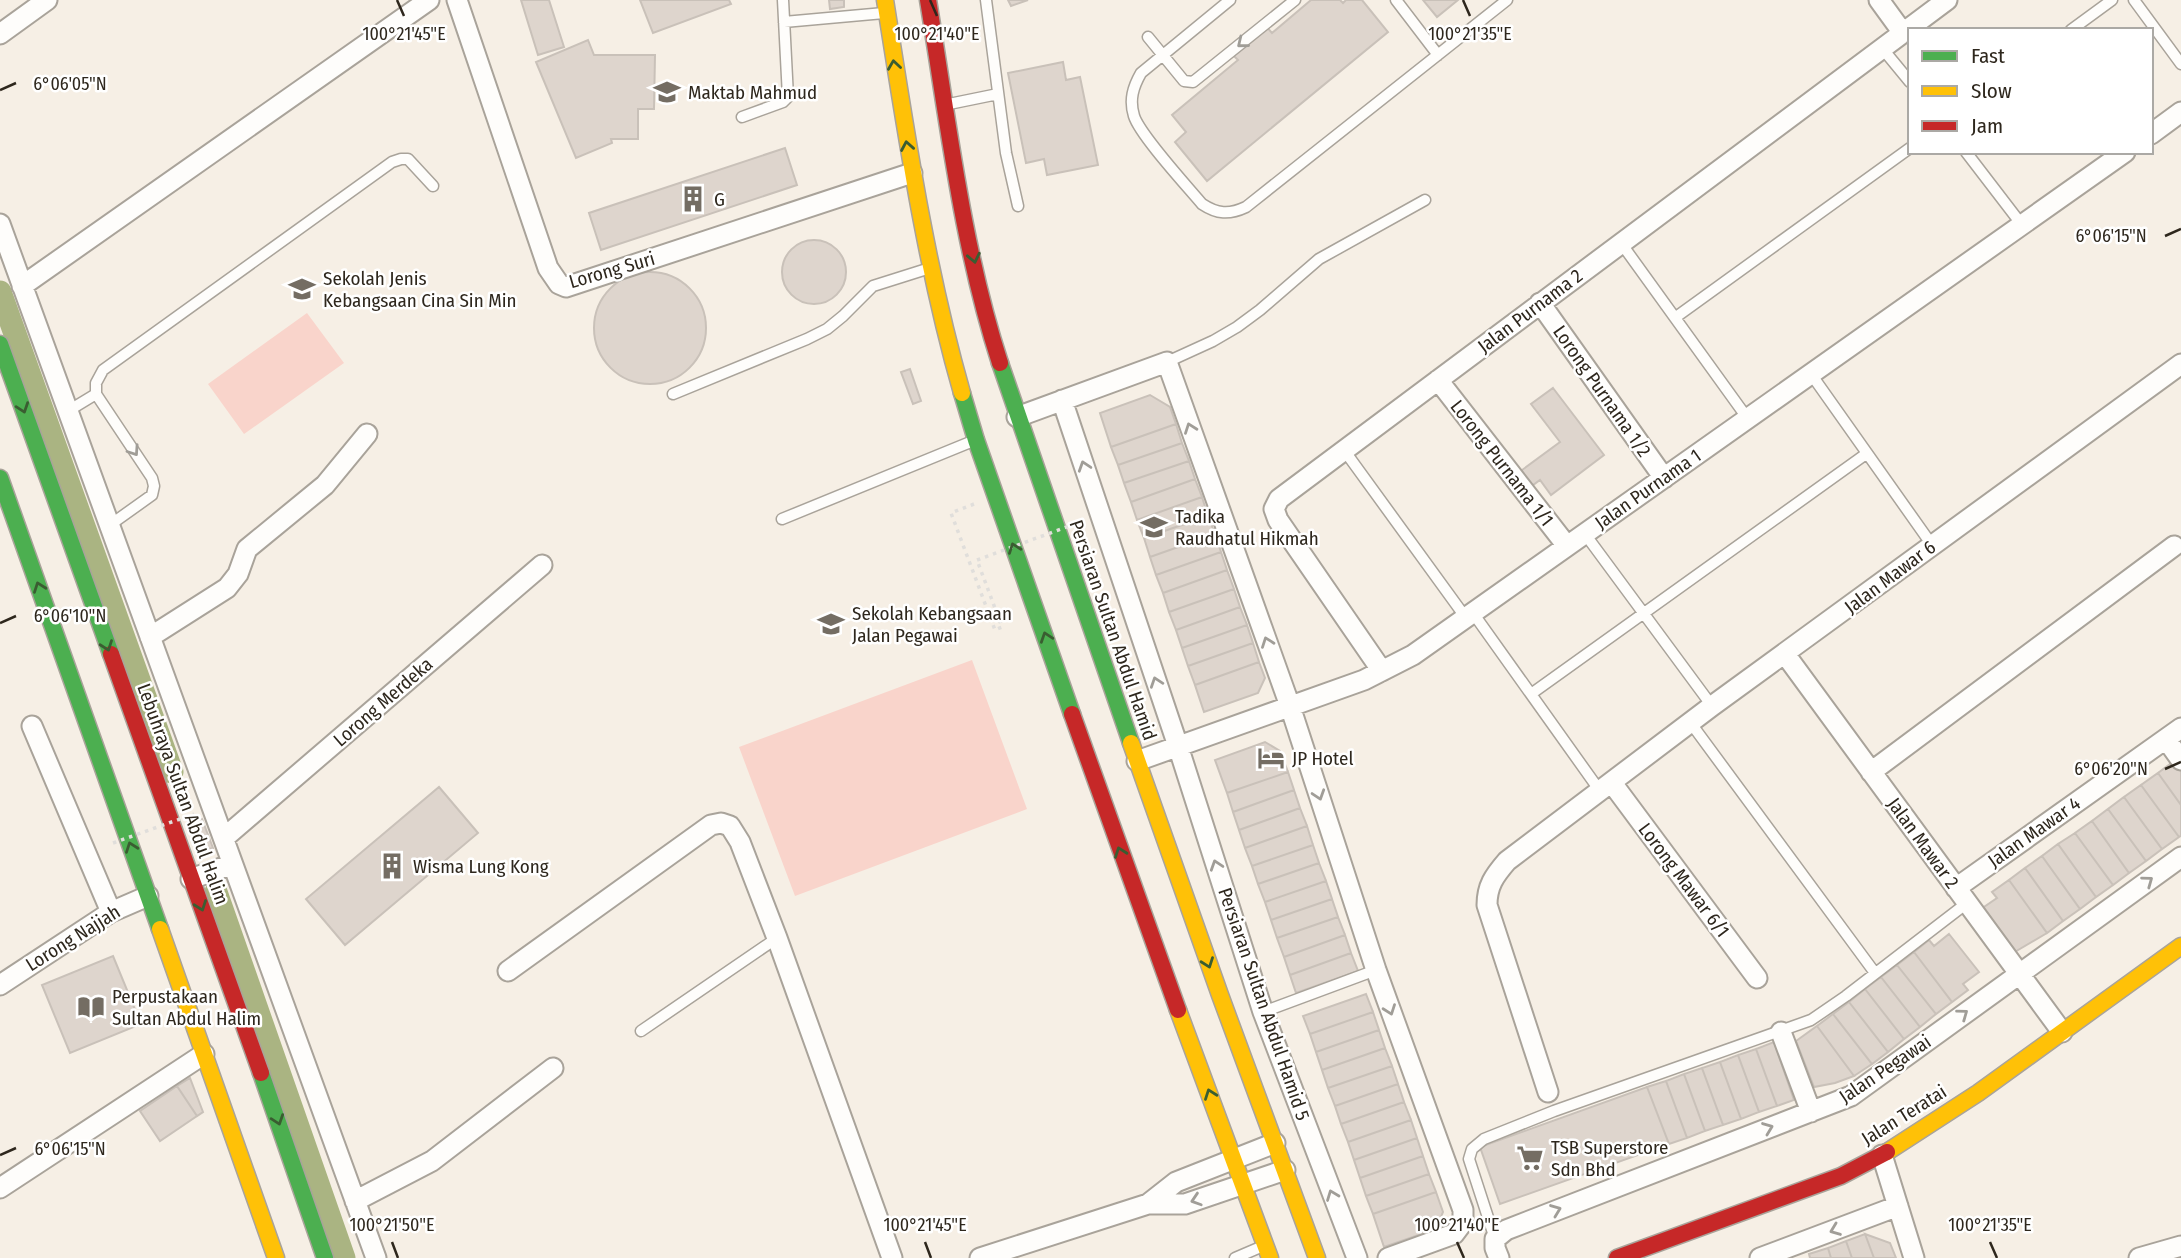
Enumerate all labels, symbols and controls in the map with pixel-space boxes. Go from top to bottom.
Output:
text: 100°21'45"E [362,23,446,45]
text: 100°21'40"E [895,23,979,45]
text: 100°21'35"E [1428,23,1512,45]
legend [1908,28,2153,154]
one-way arrow [1238,35,1250,48]
text: Fast [1971,43,2005,69]
one-way arrow [887,59,902,71]
text: 6°06'05"N [33,73,107,95]
school or university icon: Maktab Mahmud [652,77,682,107]
text: Slow [1971,78,2012,104]
place label: Maktab Mahmud [688,81,817,104]
text: Jam [1971,113,2003,139]
one-way arrow [900,140,915,152]
building icon: G [678,184,708,214]
place label: G [714,188,725,211]
text: 6°06'15"N [2075,225,2147,247]
street label: Lorong Suri [566,247,658,293]
one-way arrow [965,252,980,264]
street label: Jalan Purnama 2 [1473,264,1587,358]
place label: Sekolah Jenis Kebangsaan Cina Sin Min [323,267,516,312]
school or university icon: Sekolah Jenis Kebangsaan Cina Sin Min [287,274,317,304]
street label: Lorong Purnama 1/2 [1548,321,1656,461]
street label: Lorong Purnama 1/1 [1446,395,1558,531]
one-way arrow [15,402,29,414]
one-way arrow [1184,422,1198,434]
one-way arrow [126,443,138,456]
street label: Jalan Purnama 1 [1591,444,1705,534]
one-way arrow [1078,460,1092,473]
place label: Tadika Raudhatul Hikmah [1175,505,1319,550]
school or university icon: Tadika Raudhatul Hikmah [1139,512,1169,542]
street label: Persiaran Sultan Abdul Hamid [1064,517,1162,743]
street label: Jalan Mawar 6 [1840,535,1940,619]
one-way arrow [1009,543,1023,555]
one-way arrow [33,581,47,593]
place label: Sekolah Kebangsaan Jalan Pegawai [852,602,1012,647]
text: 6°06'10"N [34,605,106,627]
school or university icon: Sekolah Kebangsaan Jalan Pegawai [816,609,846,639]
one-way arrow [1040,631,1054,643]
one-way arrow [1261,637,1275,649]
one-way arrow [99,639,113,651]
street label: Lorong Merdeka [329,653,437,751]
one-way arrow [1150,676,1164,688]
street label: Lebuhraya Sultan Abdul Halim [132,680,234,908]
hotel icon: JP Hotel [1256,743,1286,773]
place label: JP Hotel [1292,747,1353,770]
text: 6°06'20"N [2074,758,2148,780]
one-way arrow [1310,788,1325,800]
street label: Jalan Mawar 4 [1983,792,2085,872]
street label: Jalan Mawar 2 [1882,793,1964,893]
street label: Lorong Mawar 6/1 [1634,818,1734,942]
one-way arrow [125,842,139,854]
one-way arrow [1115,846,1129,858]
building icon: Wisma Lung Kong [377,851,407,881]
place label: Wisma Lung Kong [413,855,549,878]
one-way arrow [1210,859,1224,871]
one-way arrow [2140,877,2153,889]
street label: Persiaran Sultan Abdul Hamid 5 [1213,885,1315,1123]
one-way arrow [192,899,206,911]
street label: Lorong Najjah [22,900,124,976]
one-way arrow [1200,957,1214,969]
place label: Perpustakaan Sultan Abdul Halim [112,985,261,1030]
library icon: Perpustakaan Sultan Abdul Halim [76,992,106,1022]
one-way arrow [1382,1004,1396,1016]
one-way arrow [1955,1010,1968,1022]
street label: Jalan Pegawai [1835,1030,1935,1108]
street label: Jalan Teratai [1857,1080,1951,1150]
one-way arrow [1204,1089,1218,1101]
one-way arrow [270,1113,284,1125]
one-way arrow [1762,1123,1774,1137]
place label: TSB Superstore Sdn Bhd [1551,1136,1668,1181]
text: 6°06'15"N [34,1138,106,1160]
supermarket icon: TSB Superstore Sdn Bhd [1515,1143,1545,1173]
one-way arrow [1326,1189,1340,1201]
one-way arrow [1191,1192,1203,1206]
one-way arrow [1549,1205,1561,1219]
text: 100°21'50"E [349,1214,435,1236]
text: 100°21'45"E [883,1214,967,1236]
text: 100°21'40"E [1415,1214,1499,1236]
text: 100°21'35"E [1948,1214,2032,1236]
one-way arrow [1829,1221,1841,1235]

